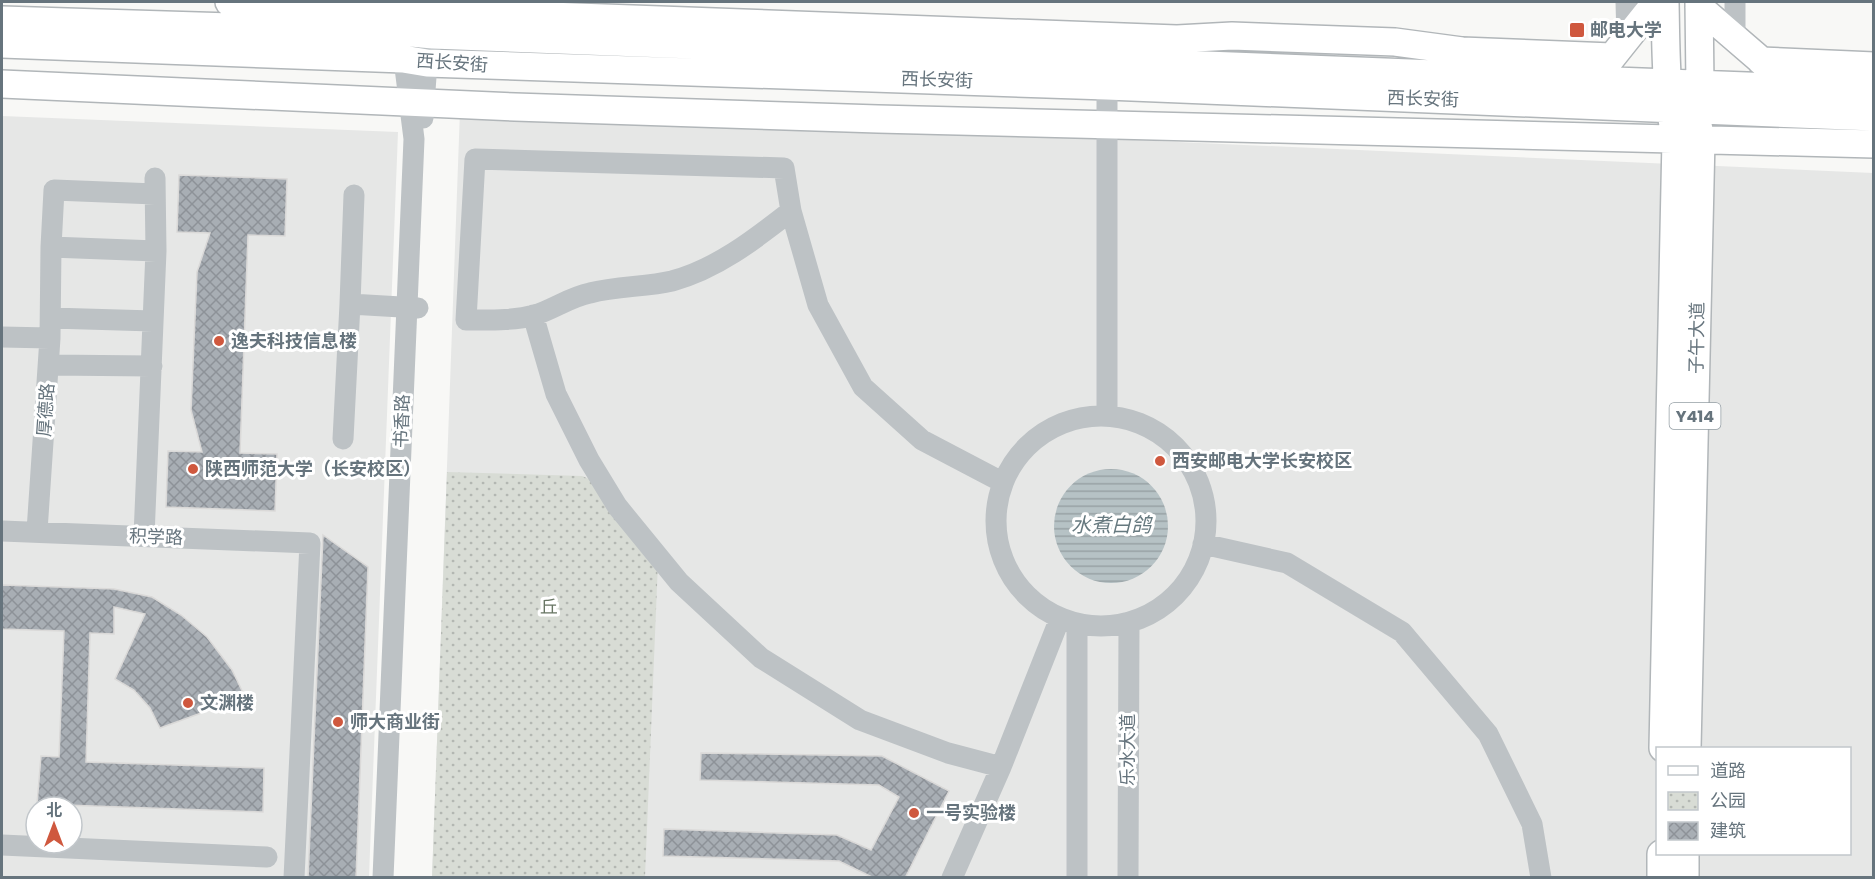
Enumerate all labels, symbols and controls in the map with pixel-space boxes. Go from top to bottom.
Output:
place label: 邮电大学 [1590,17,1662,42]
marker: 邮电大学 [1568,21,1586,39]
street label: 西长安街 [415,48,489,77]
street label: 西长安街 [901,66,973,93]
street label: 西长安街 [1387,85,1459,112]
street label: 子午大道 [1683,302,1710,374]
place label: 逸夫科技信息楼 [231,328,357,353]
marker: 逸夫科技信息楼 [212,334,226,348]
street label: 厚德路 [31,382,60,438]
street label: 书香路 [388,394,415,448]
road number: Y414 [1670,403,1720,429]
place label: 西安邮电大学长安校区 [1172,448,1352,473]
marker: 西安邮电大学长安校区 [1153,454,1167,468]
place label: 陕西师范大学（长安校区） [205,456,421,481]
marker: 陕西师范大学（长安校区） [186,462,200,476]
water label: 水煮白鸽 [1071,511,1153,539]
street label: 积学路 [129,523,183,550]
park label: 丘 [540,594,558,619]
place label: 文渊楼 [200,690,254,715]
marker: 文渊楼 [181,696,195,710]
place label: 师大商业街 [350,709,440,734]
street label: 乐水大道 [1115,714,1140,786]
marker: 师大商业街 [331,715,345,729]
legend [1656,747,1851,855]
text: 道路 [1710,758,1746,783]
text: 公园 [1710,788,1746,813]
north arrow [24,795,84,855]
text: 北 [46,799,62,822]
place label: 一号实验楼 [926,800,1016,825]
marker: 一号实验楼 [907,806,921,820]
text: 建筑 [1710,818,1746,843]

